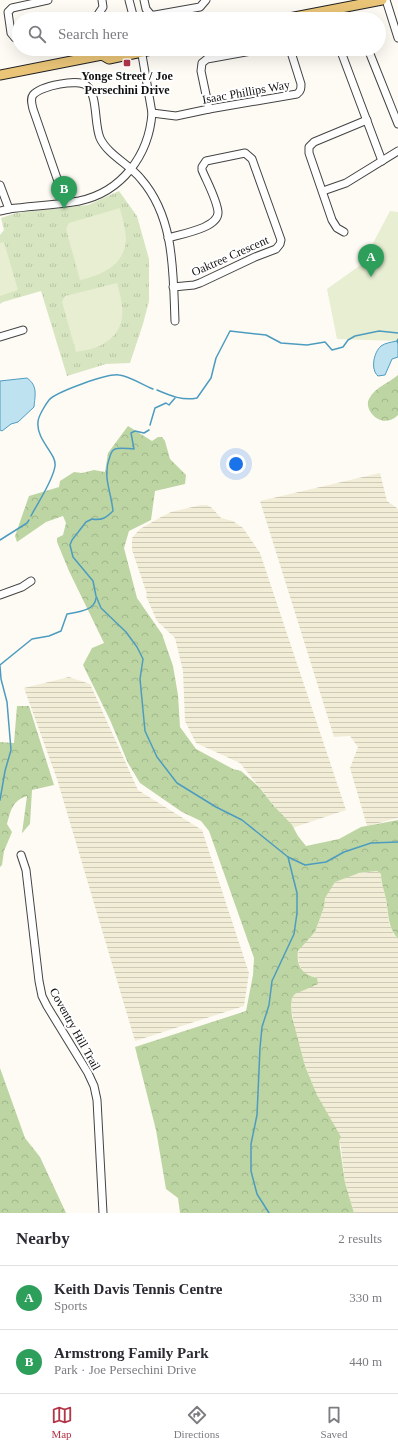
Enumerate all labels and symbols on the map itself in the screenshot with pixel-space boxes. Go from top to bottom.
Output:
marker: Yonge Street / Joe Persechini Drive [122,58,132,68]
place label: Yonge Street / Joe Persechini Drive [81,69,173,97]
street label: Isaac Phillips Way [201,77,291,107]
pin: B [51,176,77,209]
street label: Oaktree Crescent [189,232,271,279]
pin: A [358,244,384,277]
your location [226,454,246,474]
street label: Coventry Hill Trail [47,985,104,1073]

